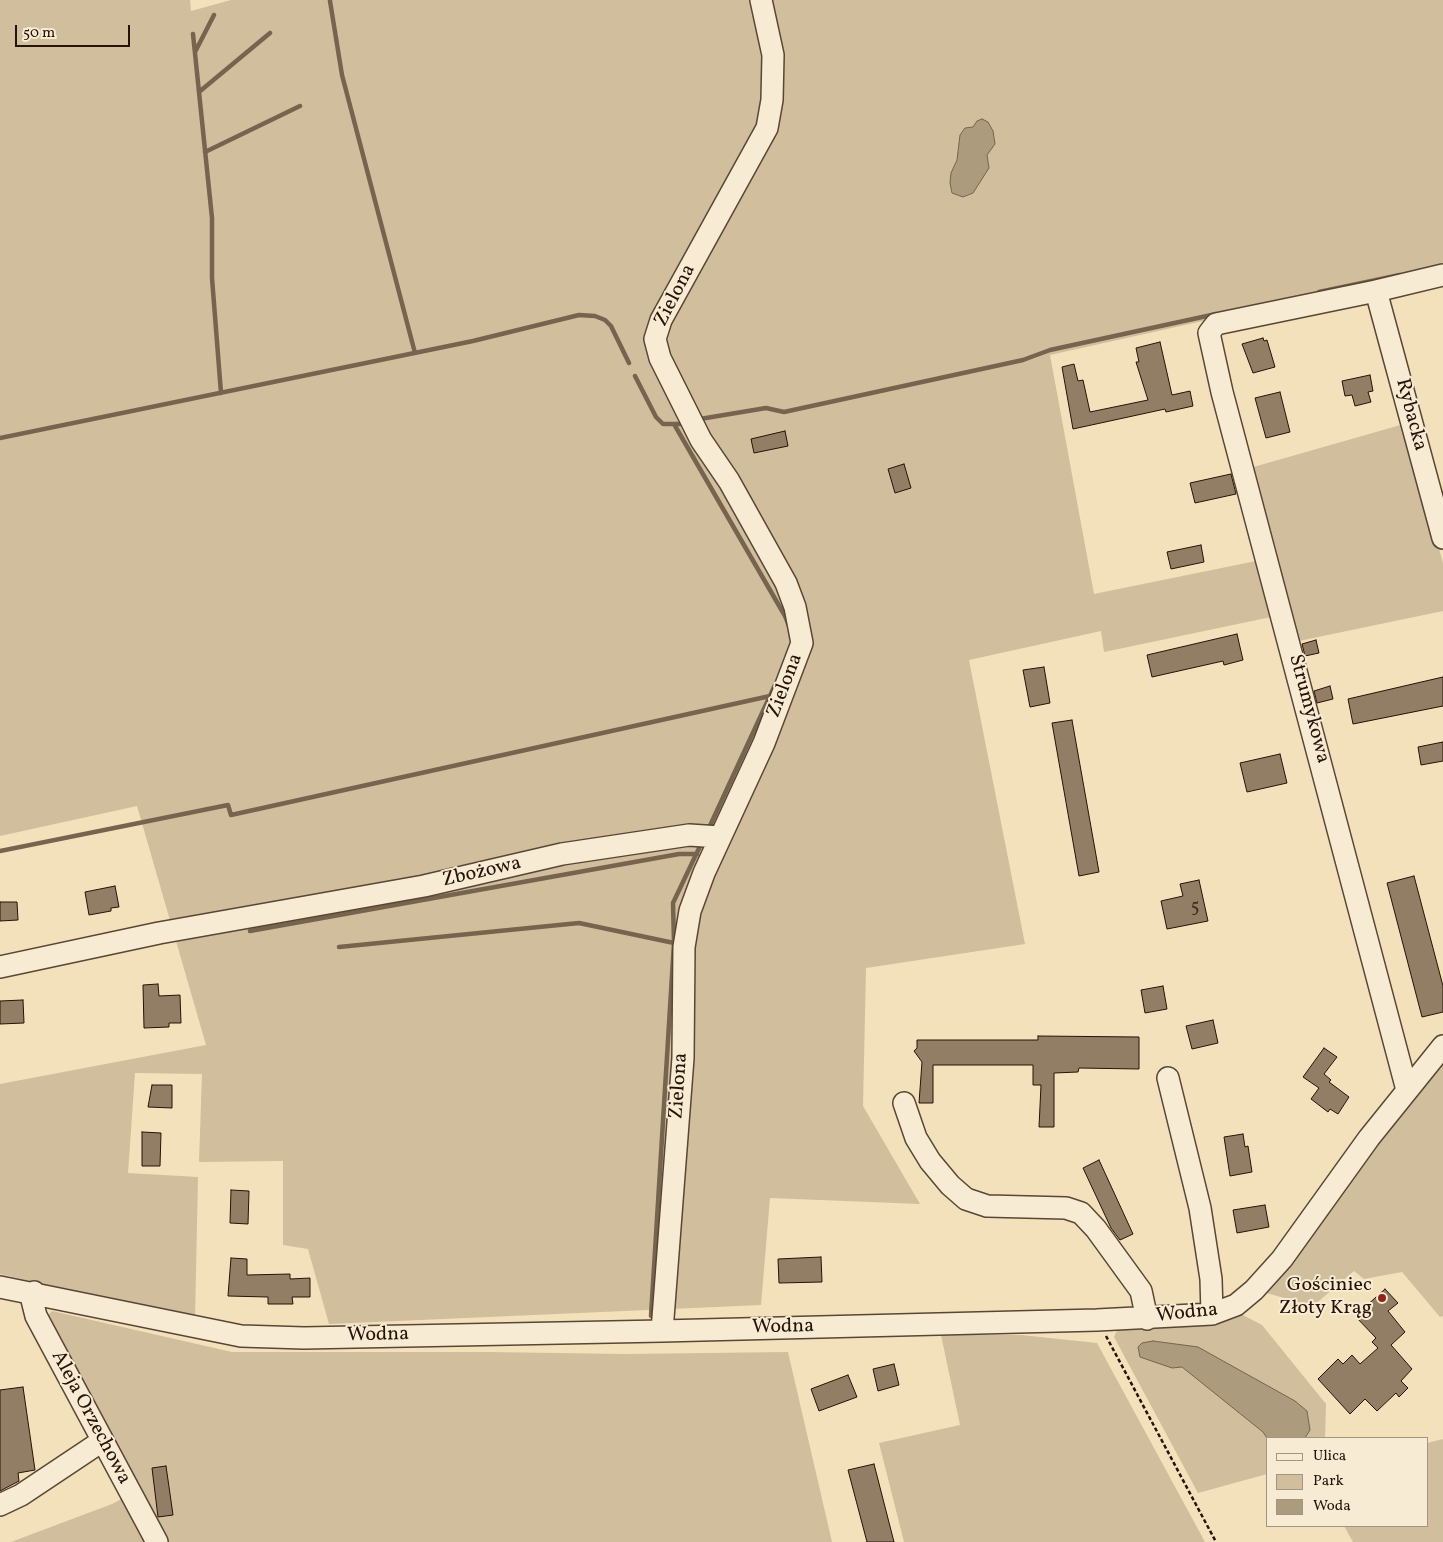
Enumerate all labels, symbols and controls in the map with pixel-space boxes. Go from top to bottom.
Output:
scale bar [18,15,132,47]
text: 50 m [23,23,55,44]
street label: Zielona [650,261,702,331]
street label: Rybacka [1389,376,1431,454]
street label: Zielona [763,651,809,721]
street label: Strumykowa [1282,652,1334,766]
street label: Zbożowa [440,852,524,894]
house number: 5 [1191,898,1199,920]
street label: Zielona [666,1052,694,1120]
place label: Gościniec Złoty Krąg [1279,1274,1372,1321]
marker: Gościniec Złoty Krąg [1376,1292,1388,1304]
street label: Wodna [1155,1299,1219,1329]
street label: Wodna [752,1315,814,1341]
street label: Wodna [347,1323,409,1349]
street label: Aleja Orzechowa [45,1347,135,1489]
legend [1266,1437,1428,1527]
text: Ulica [1313,1446,1346,1467]
text: Park [1313,1471,1344,1492]
text: Woda [1313,1496,1351,1517]

